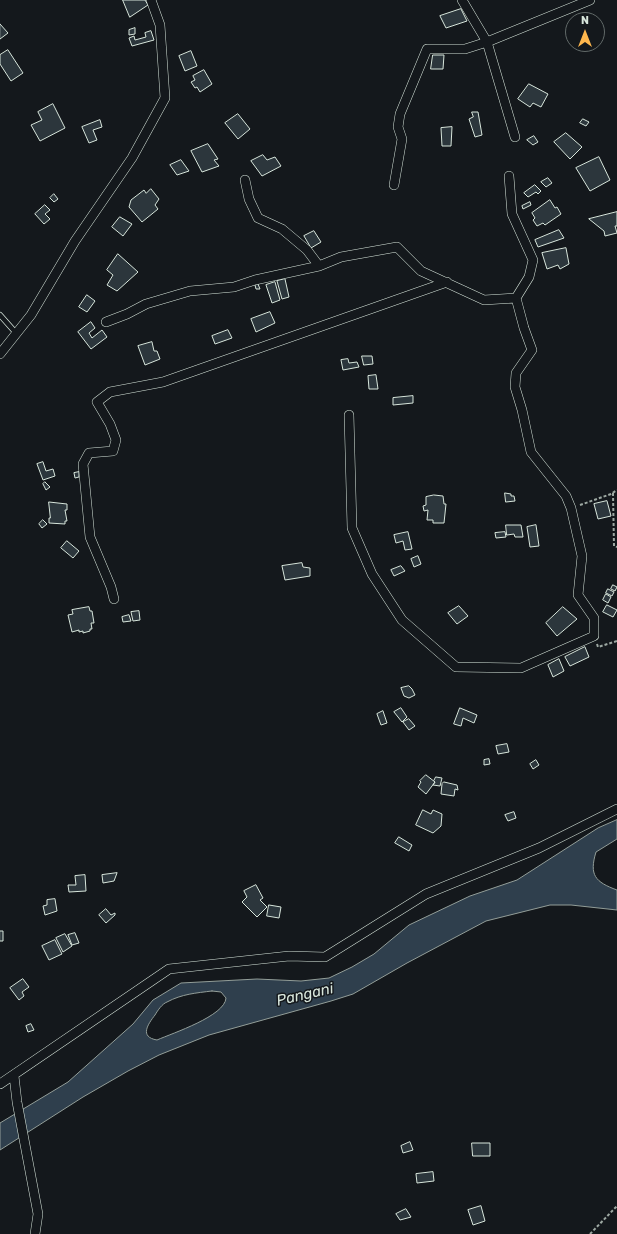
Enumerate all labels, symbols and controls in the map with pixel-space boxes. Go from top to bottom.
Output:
north arrow [565,12,605,52]
text: N [581,14,589,27]
water label: Pangani [275,980,335,1010]

